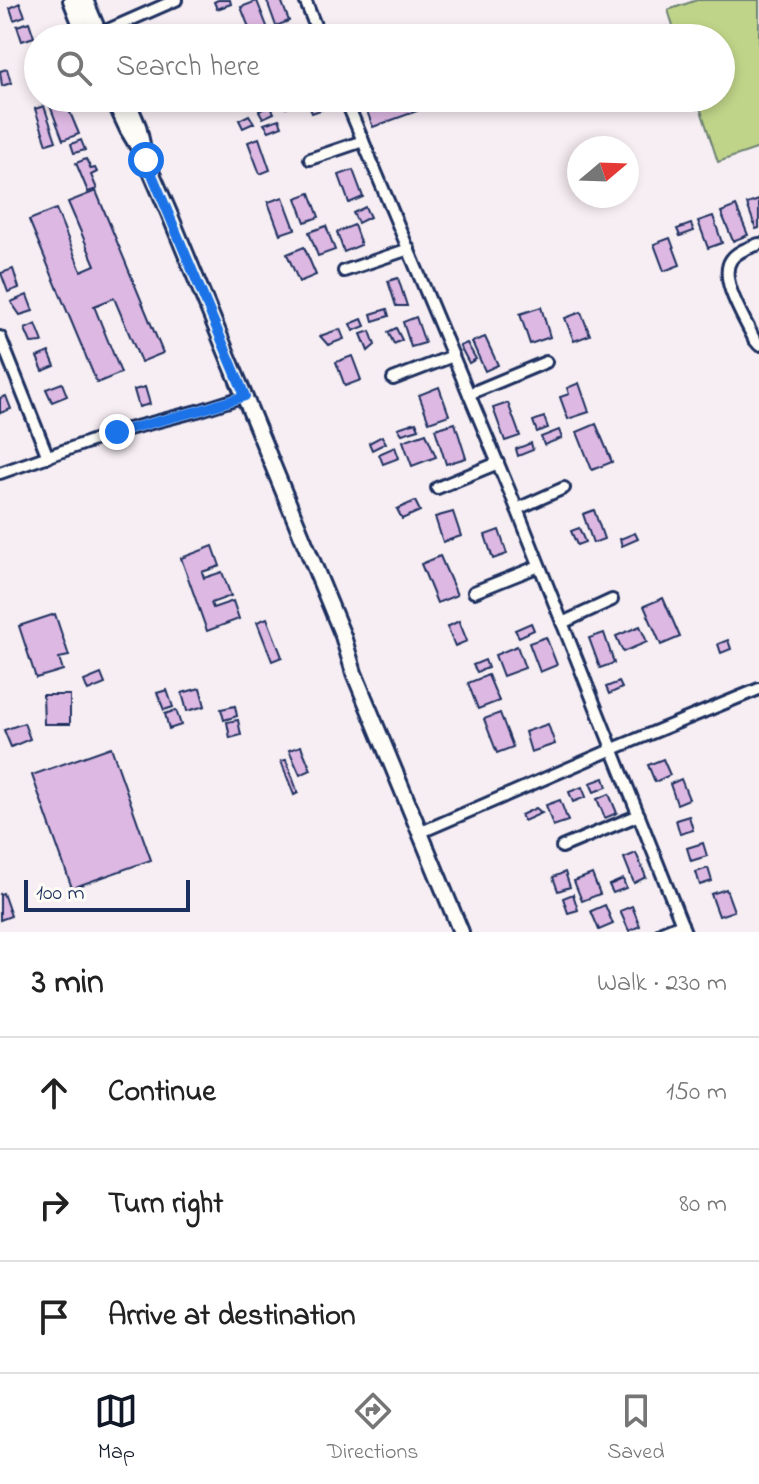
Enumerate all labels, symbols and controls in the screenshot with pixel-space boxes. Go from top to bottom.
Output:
search box [24,24,735,112]
icon: search [52,46,96,90]
text: Search here [116,46,260,90]
north arrow [567,136,639,208]
route start [128,142,164,178]
route end [99,414,135,450]
scale bar [24,876,190,912]
text: 100 m [36,878,85,910]
text: 3 min [32,959,104,1009]
text: Walk · 230 m [597,965,727,1003]
icon: ahead [32,1071,76,1115]
text: Continue [108,1071,216,1115]
text: 150 m [666,1074,727,1112]
icon: right [32,1183,76,1227]
text: Turn right [108,1183,223,1227]
text: 80 m [679,1186,727,1224]
icon: arrive [32,1295,76,1339]
text: Arrive at destination [108,1295,356,1339]
tab: Map [94,1389,138,1469]
tab: Directions [327,1389,418,1469]
tab: Saved [607,1389,665,1469]

